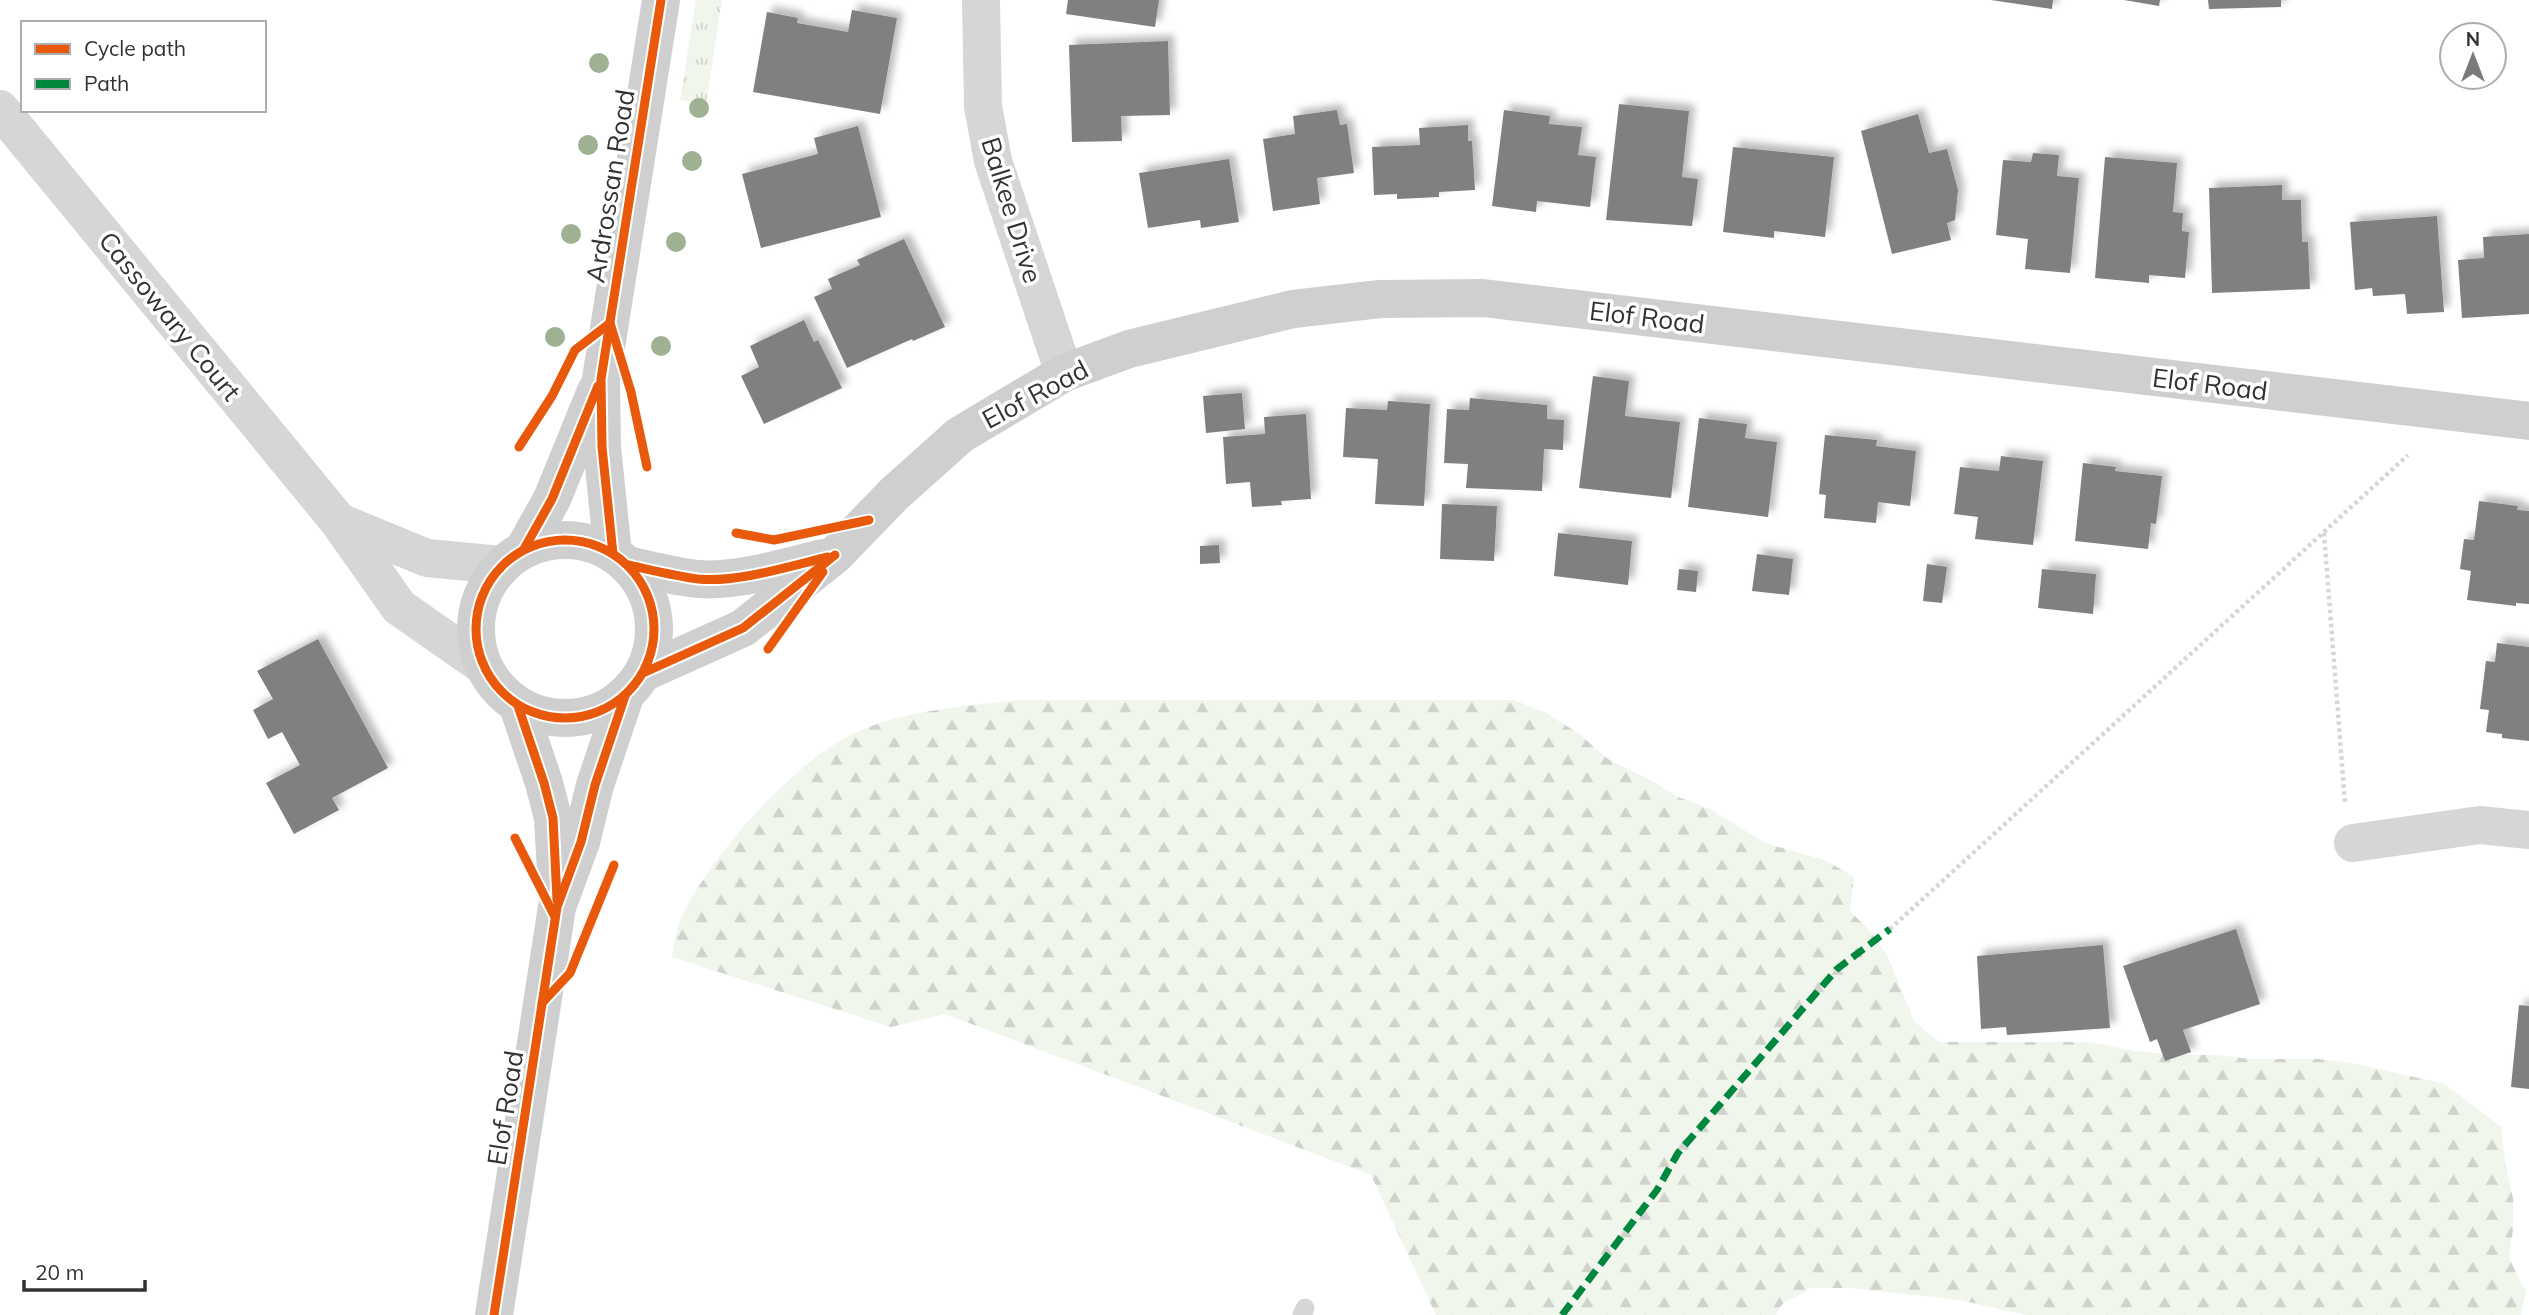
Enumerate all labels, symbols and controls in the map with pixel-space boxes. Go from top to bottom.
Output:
legend [21,21,266,112]
north arrow [2438,21,2508,91]
text: N [2466,27,2480,51]
text: Cycle path [84,35,186,61]
text: Path [84,70,129,96]
street label: Ardrossan Road [578,87,642,285]
street label: Balkee Drive [974,133,1050,287]
street label: Cassowary Court [92,225,248,407]
street label: Elof Road [1588,294,1706,340]
street label: Elof Road [976,352,1094,436]
street label: Elof Road [2151,361,2269,407]
street label: Elof Road [480,1048,530,1168]
scale bar [24,1248,145,1292]
text: 20 m [35,1259,84,1285]

